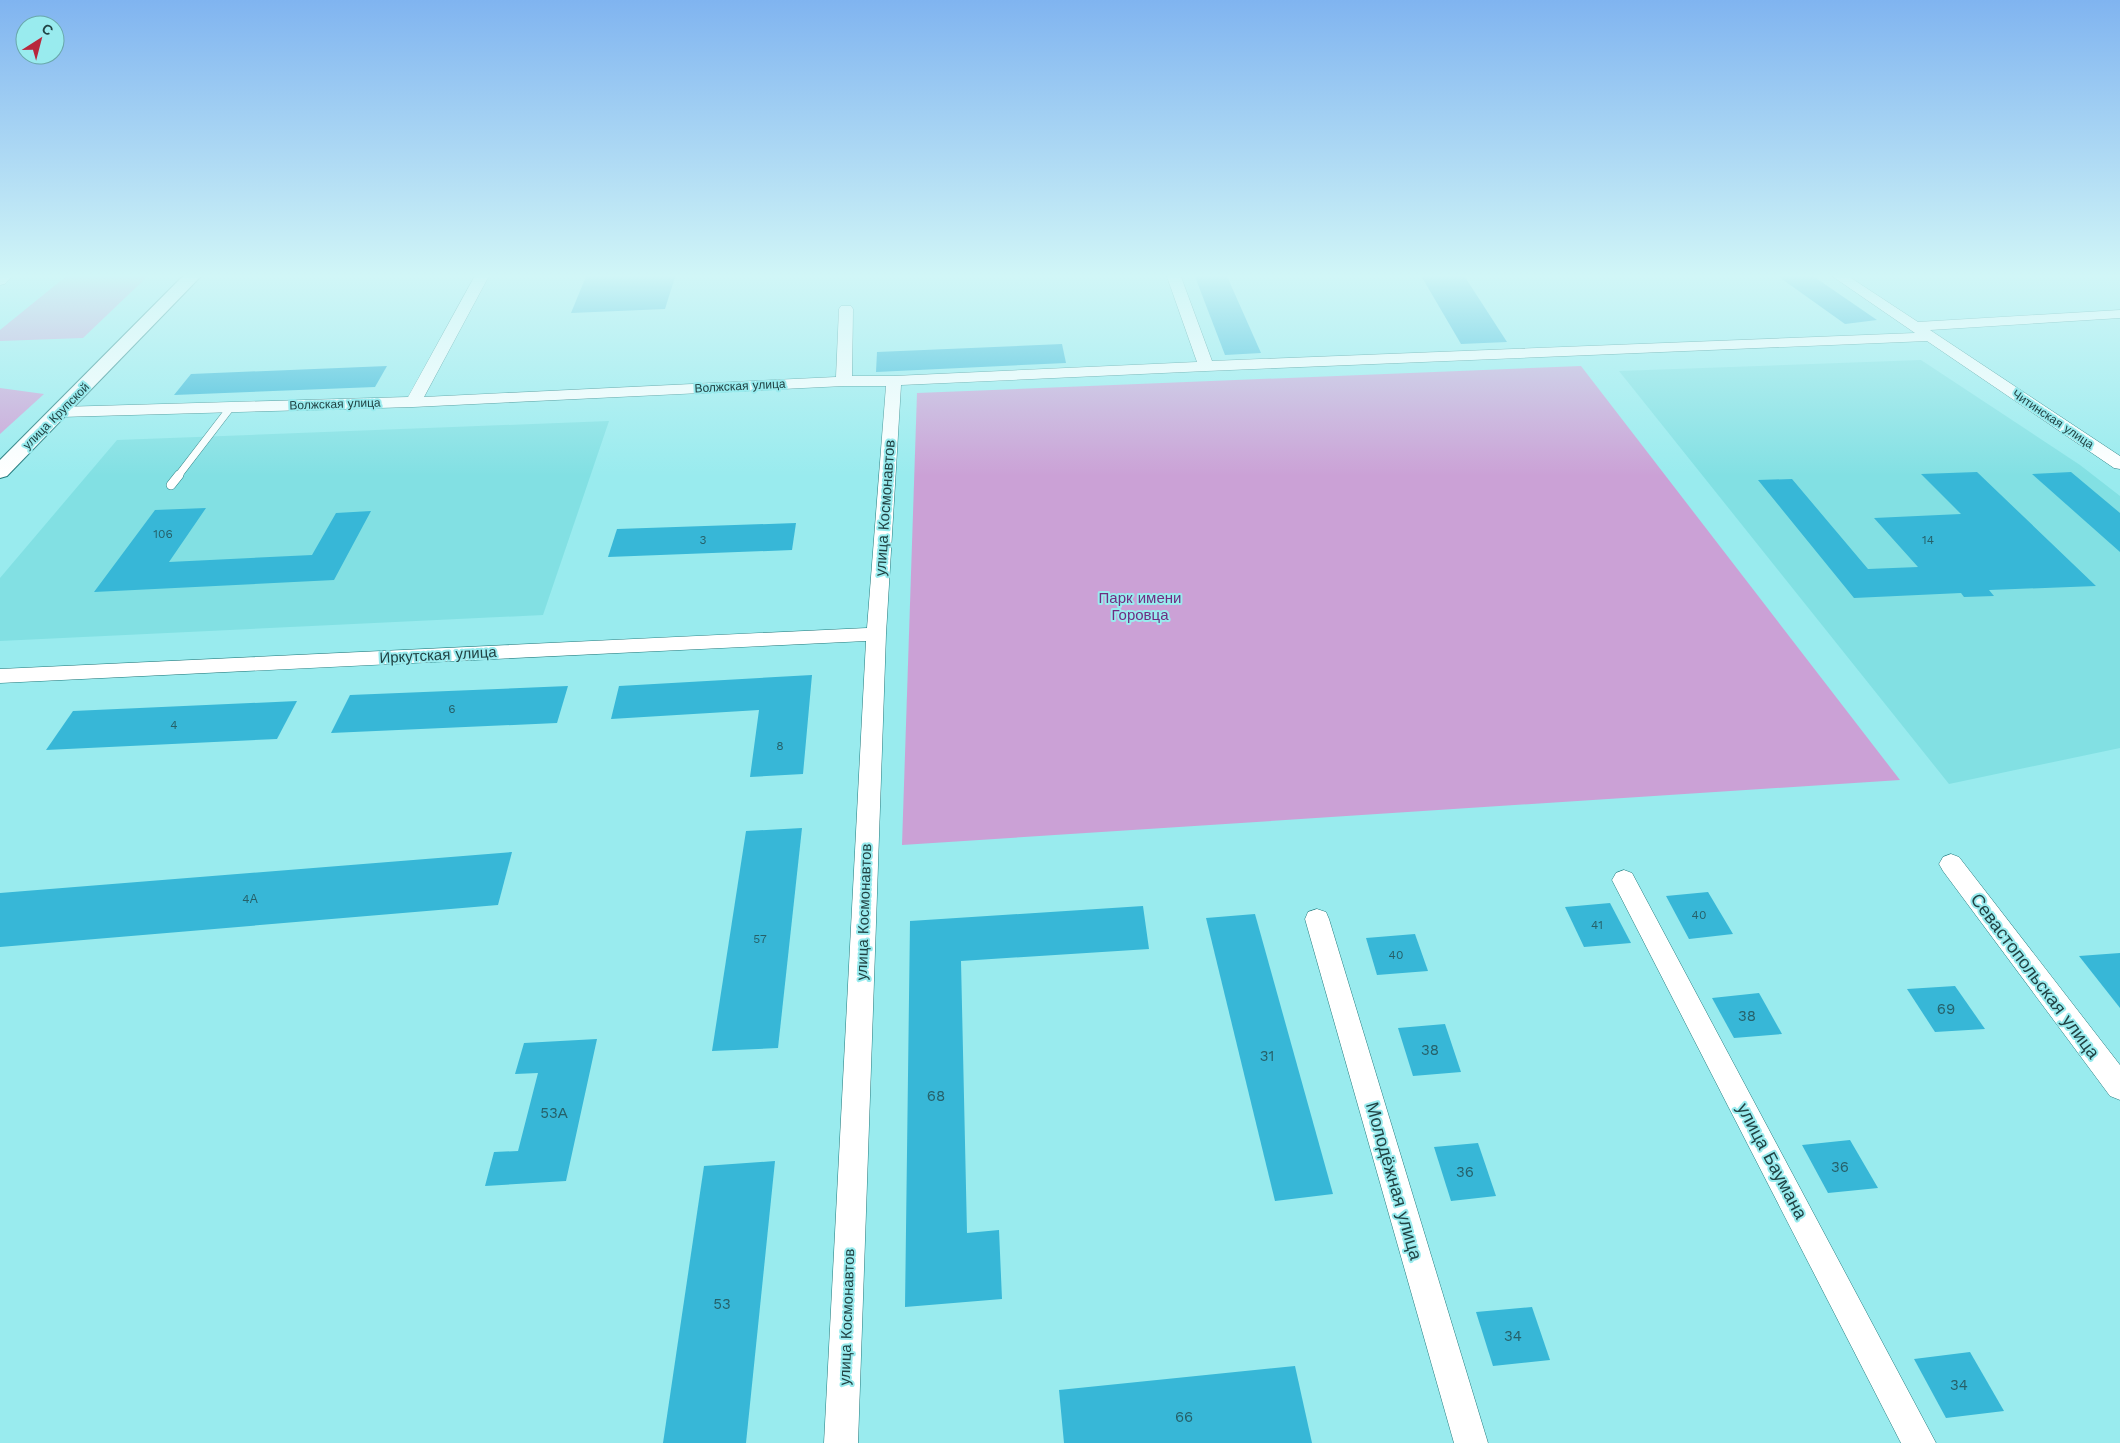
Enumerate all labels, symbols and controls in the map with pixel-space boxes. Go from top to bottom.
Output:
north arrow [15,15,65,65]
text: С [39,20,56,39]
street label: Волжская улица [694,377,786,395]
street label: улица Крупской [20,380,92,452]
street label: Читинская улица [2010,387,2097,452]
street label: Волжская улица [289,395,381,413]
street label: улица Космонавтов [871,439,899,577]
house number: 106 [153,527,173,541]
house number: 3 [700,533,707,547]
house number: 14 [1922,533,1934,547]
park label: Парк имени Горовца [1099,589,1181,624]
street label: Иркутская улица [379,643,498,667]
house number: 6 [448,702,456,716]
house number: 4 [170,718,178,732]
house number: 8 [776,739,784,753]
street label: улица Космонавтов [853,843,875,981]
street label: Севастопольская улица [1966,889,2105,1063]
house number: 4А [242,892,258,906]
house number: 40 [1692,908,1706,922]
house number: 41 [1591,918,1603,932]
house number: 57 [753,932,767,946]
house number: 40 [1389,948,1403,962]
house number: 69 [1937,1000,1955,1018]
house number: 38 [1738,1007,1756,1025]
house number: 38 [1421,1041,1439,1059]
house number: 31 [1260,1047,1274,1065]
house number: 68 [927,1087,945,1105]
street label: улица Баумана [1733,1099,1812,1223]
street label: Молодёжная улица [1362,1100,1427,1263]
house number: 53А [540,1104,568,1122]
house number: 36 [1831,1158,1849,1176]
house number: 36 [1456,1163,1474,1181]
street label: улица Космонавтов [836,1248,858,1386]
house number: 53 [713,1295,731,1313]
house number: 34 [1504,1327,1522,1345]
house number: 34 [1950,1376,1968,1394]
house number: 66 [1175,1408,1193,1426]

